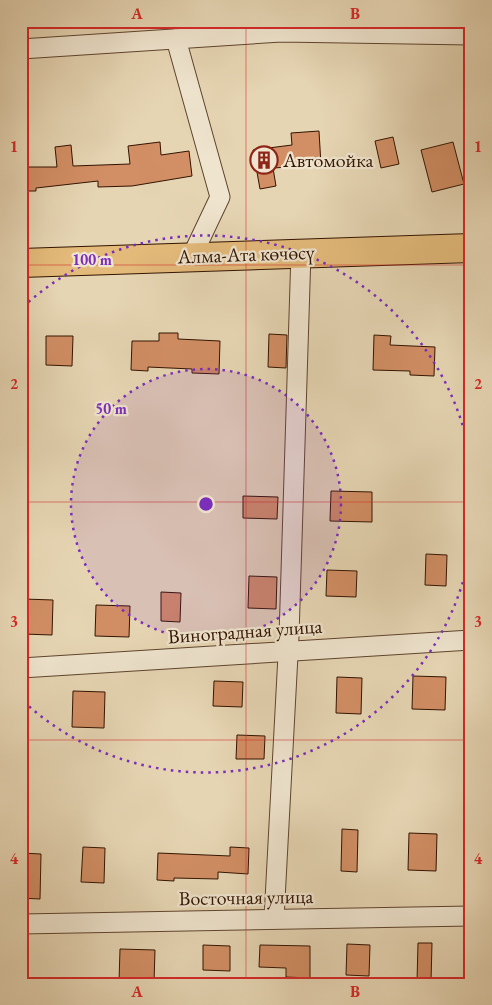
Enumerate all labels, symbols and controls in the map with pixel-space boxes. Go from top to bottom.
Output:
text: A [130,3,143,24]
text: B [350,3,360,24]
text: 1 [10,136,18,157]
text: 1 [474,136,482,157]
building icon: Автомойка [249,145,279,175]
place label: Автомойка [282,147,373,173]
street label: Алма-Ата көчөсү [176,239,316,269]
text: 100 m [72,250,112,269]
text: 2 [10,373,19,394]
text: 2 [474,373,483,394]
text: 50 m [95,399,127,418]
centre of rings [197,495,215,513]
text: 3 [10,611,18,632]
text: 3 [474,611,482,632]
street label: Виноградная улица [167,613,323,649]
text: 4 [10,848,19,869]
text: 4 [474,848,483,869]
street label: Восточная улица [178,883,314,911]
text: A [130,981,143,1002]
text: B [350,981,360,1002]

